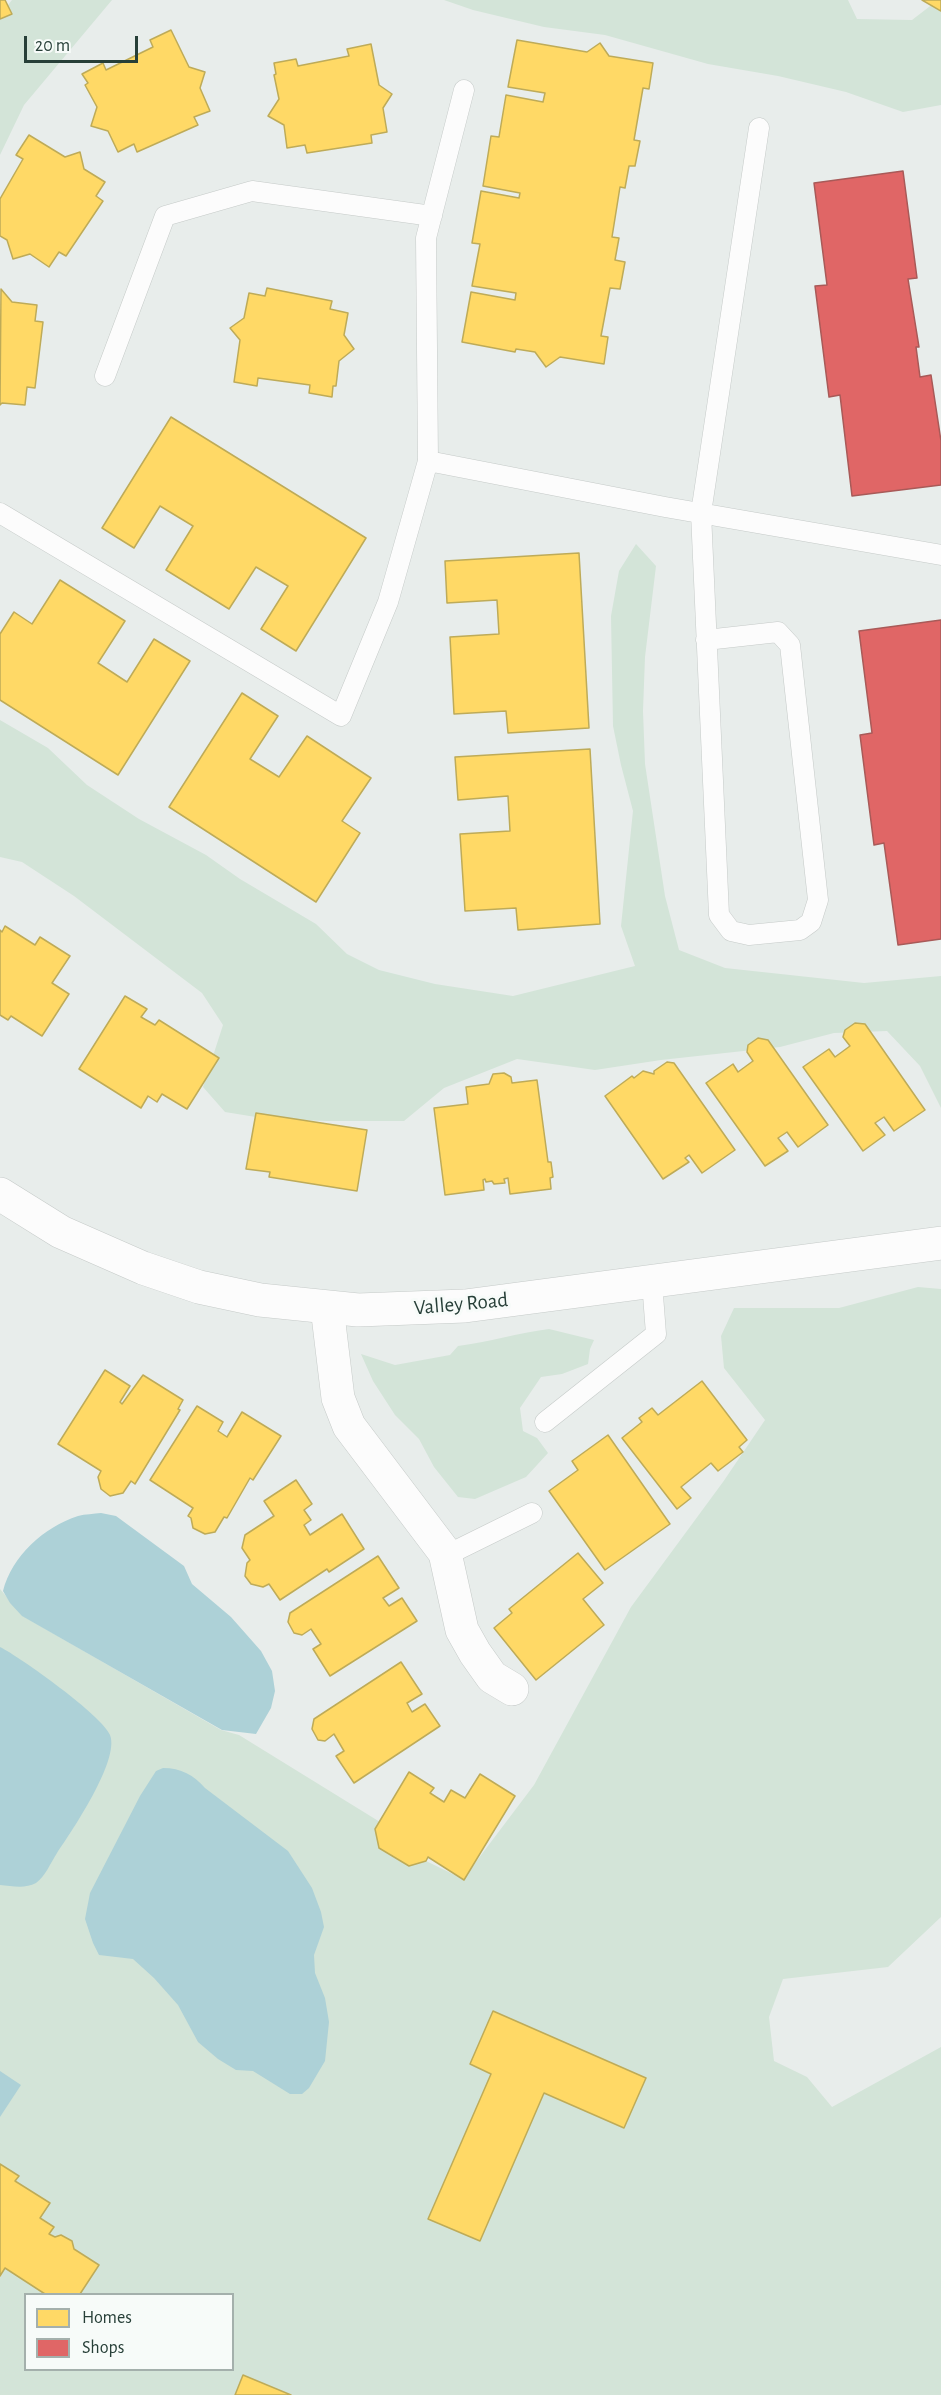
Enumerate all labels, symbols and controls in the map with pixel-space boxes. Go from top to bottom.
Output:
scale bar [27,24,141,62]
text: 20 m [35,37,70,55]
street label: Valley Road [413,1287,509,1321]
legend [24,2293,234,2371]
text: Homes [82,2309,132,2327]
text: Shops [82,2339,124,2357]

